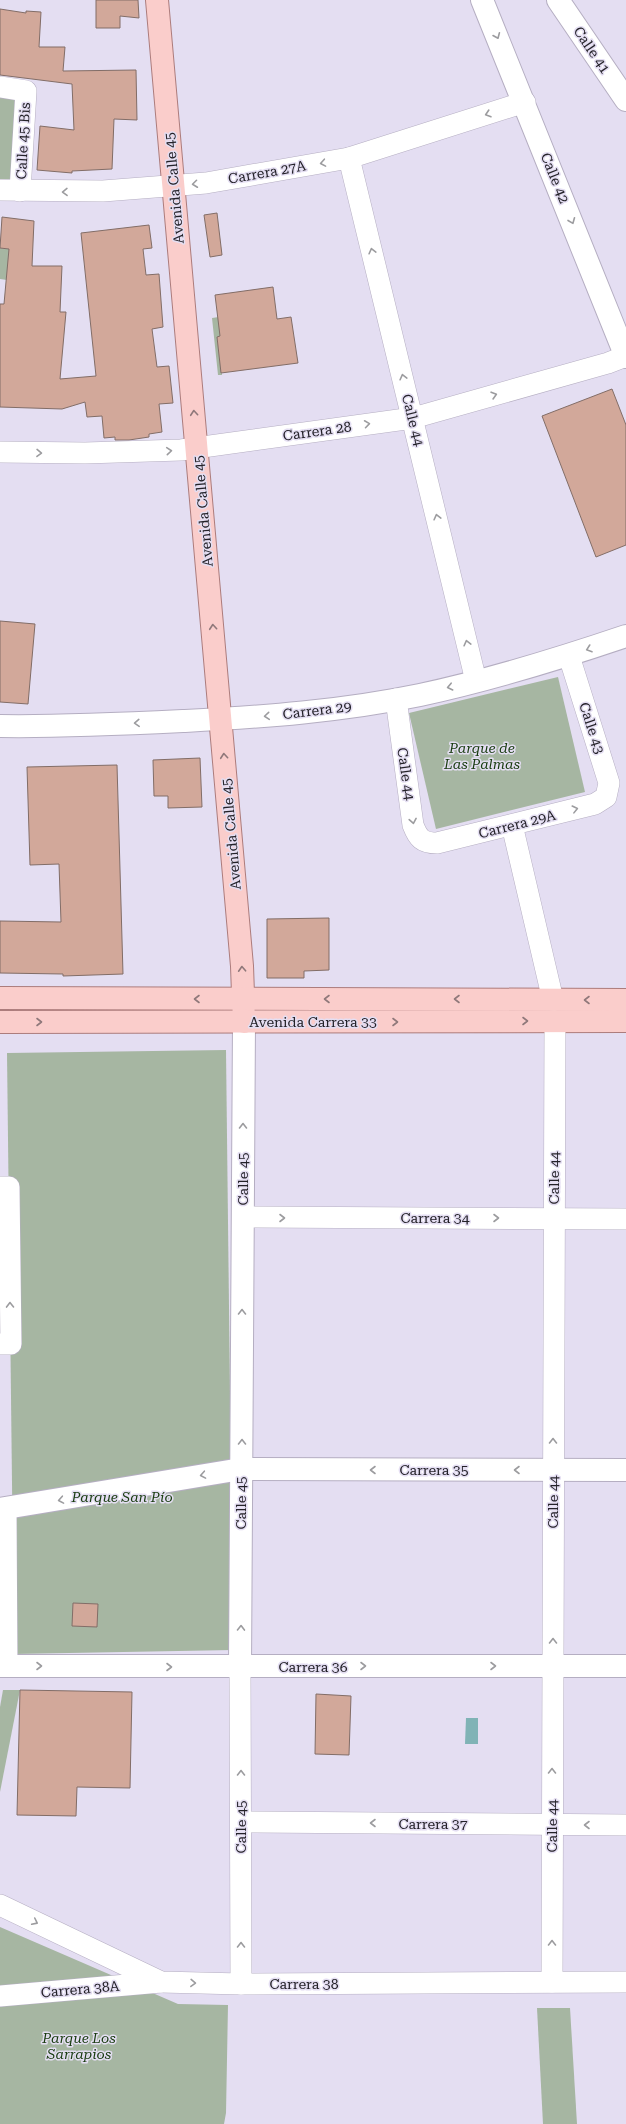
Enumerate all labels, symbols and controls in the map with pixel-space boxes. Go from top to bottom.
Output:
street label: Calle 41 [570,23,614,77]
one-way arrow [493,32,501,39]
street label: Calle 45 Bis [13,102,33,180]
one-way arrow [484,109,491,118]
street label: Avenida Calle 45 [161,132,187,244]
street label: Calle 42 [538,150,572,206]
street label: Carrera 27A [227,157,307,187]
one-way arrow [320,158,326,167]
one-way arrow [192,179,198,188]
one-way arrow [62,188,68,196]
one-way arrow [568,218,576,225]
one-way arrow [368,248,376,254]
one-way arrow [399,374,407,380]
one-way arrow [490,391,497,400]
street label: Calle 44 [399,392,427,448]
one-way arrow [190,410,199,416]
street label: Carrera 28 [282,418,352,444]
one-way arrow [364,420,370,429]
one-way arrow [166,446,172,455]
one-way arrow [36,449,42,457]
street label: Avenida Calle 45 [190,455,216,567]
one-way arrow [433,514,441,520]
one-way arrow [208,624,217,630]
one-way arrow [464,640,472,647]
one-way arrow [586,644,593,653]
one-way arrow [447,683,454,691]
street label: Carrera 29 [282,698,352,722]
street label: Calle 43 [576,700,608,756]
one-way arrow [264,711,270,720]
one-way arrow [134,719,140,728]
park label: Parque de Las Palmas [443,740,521,772]
street label: Calle 44 [394,747,418,802]
one-way arrow [219,753,228,759]
street label: Avenida Calle 45 [218,778,244,890]
one-way arrow [572,805,579,814]
street label: Carrera 29A [477,807,557,841]
one-way arrow [408,817,416,824]
one-way arrow [238,966,247,972]
one-way arrow [194,995,200,1003]
one-way arrow [324,995,330,1003]
one-way arrow [454,995,460,1003]
one-way arrow [584,996,590,1004]
street label: Avenida Carrera 33 [249,1014,377,1030]
one-way arrow [522,1017,528,1025]
one-way arrow [36,1018,42,1026]
one-way arrow [392,1018,398,1026]
one-way arrow [239,1123,247,1129]
street label: Calle 44 [546,1151,562,1205]
street label: Calle 45 [235,1152,251,1206]
street label: Carrera 34 [400,1210,470,1226]
one-way arrow [279,1214,285,1222]
one-way arrow [493,1214,499,1222]
one-way arrow [6,1302,14,1308]
one-way arrow [238,1309,246,1315]
one-way arrow [549,1438,558,1444]
one-way arrow [238,1439,246,1445]
street label: Carrera 35 [399,1462,469,1478]
one-way arrow [370,1466,376,1474]
one-way arrow [514,1466,520,1474]
one-way arrow [200,1471,206,1479]
street label: Calle 44 [545,1475,561,1529]
street label: Calle 45 [233,1476,249,1530]
park label: Parque San Pío [70,1489,173,1505]
one-way arrow [58,1495,64,1503]
one-way arrow [236,1625,245,1631]
one-way arrow [549,1638,557,1644]
street label: Carrera 36 [278,1659,348,1675]
one-way arrow [36,1662,42,1670]
one-way arrow [360,1662,366,1670]
one-way arrow [490,1662,496,1670]
one-way arrow [166,1663,172,1671]
one-way arrow [548,1768,556,1774]
one-way arrow [237,1770,245,1776]
street label: Calle 44 [544,1799,560,1853]
street label: Calle 45 [233,1800,249,1854]
street label: Carrera 37 [398,1816,468,1832]
one-way arrow [370,1819,376,1828]
one-way arrow [584,1821,590,1829]
one-way arrow [31,1917,38,1925]
one-way arrow [548,1940,556,1946]
one-way arrow [237,1942,245,1948]
street label: Carrera 38 [269,1976,339,1992]
street label: Carrera 38A [40,1978,120,2000]
one-way arrow [190,1978,196,1987]
park label: Parque Los Sarrapios [41,2030,116,2062]

